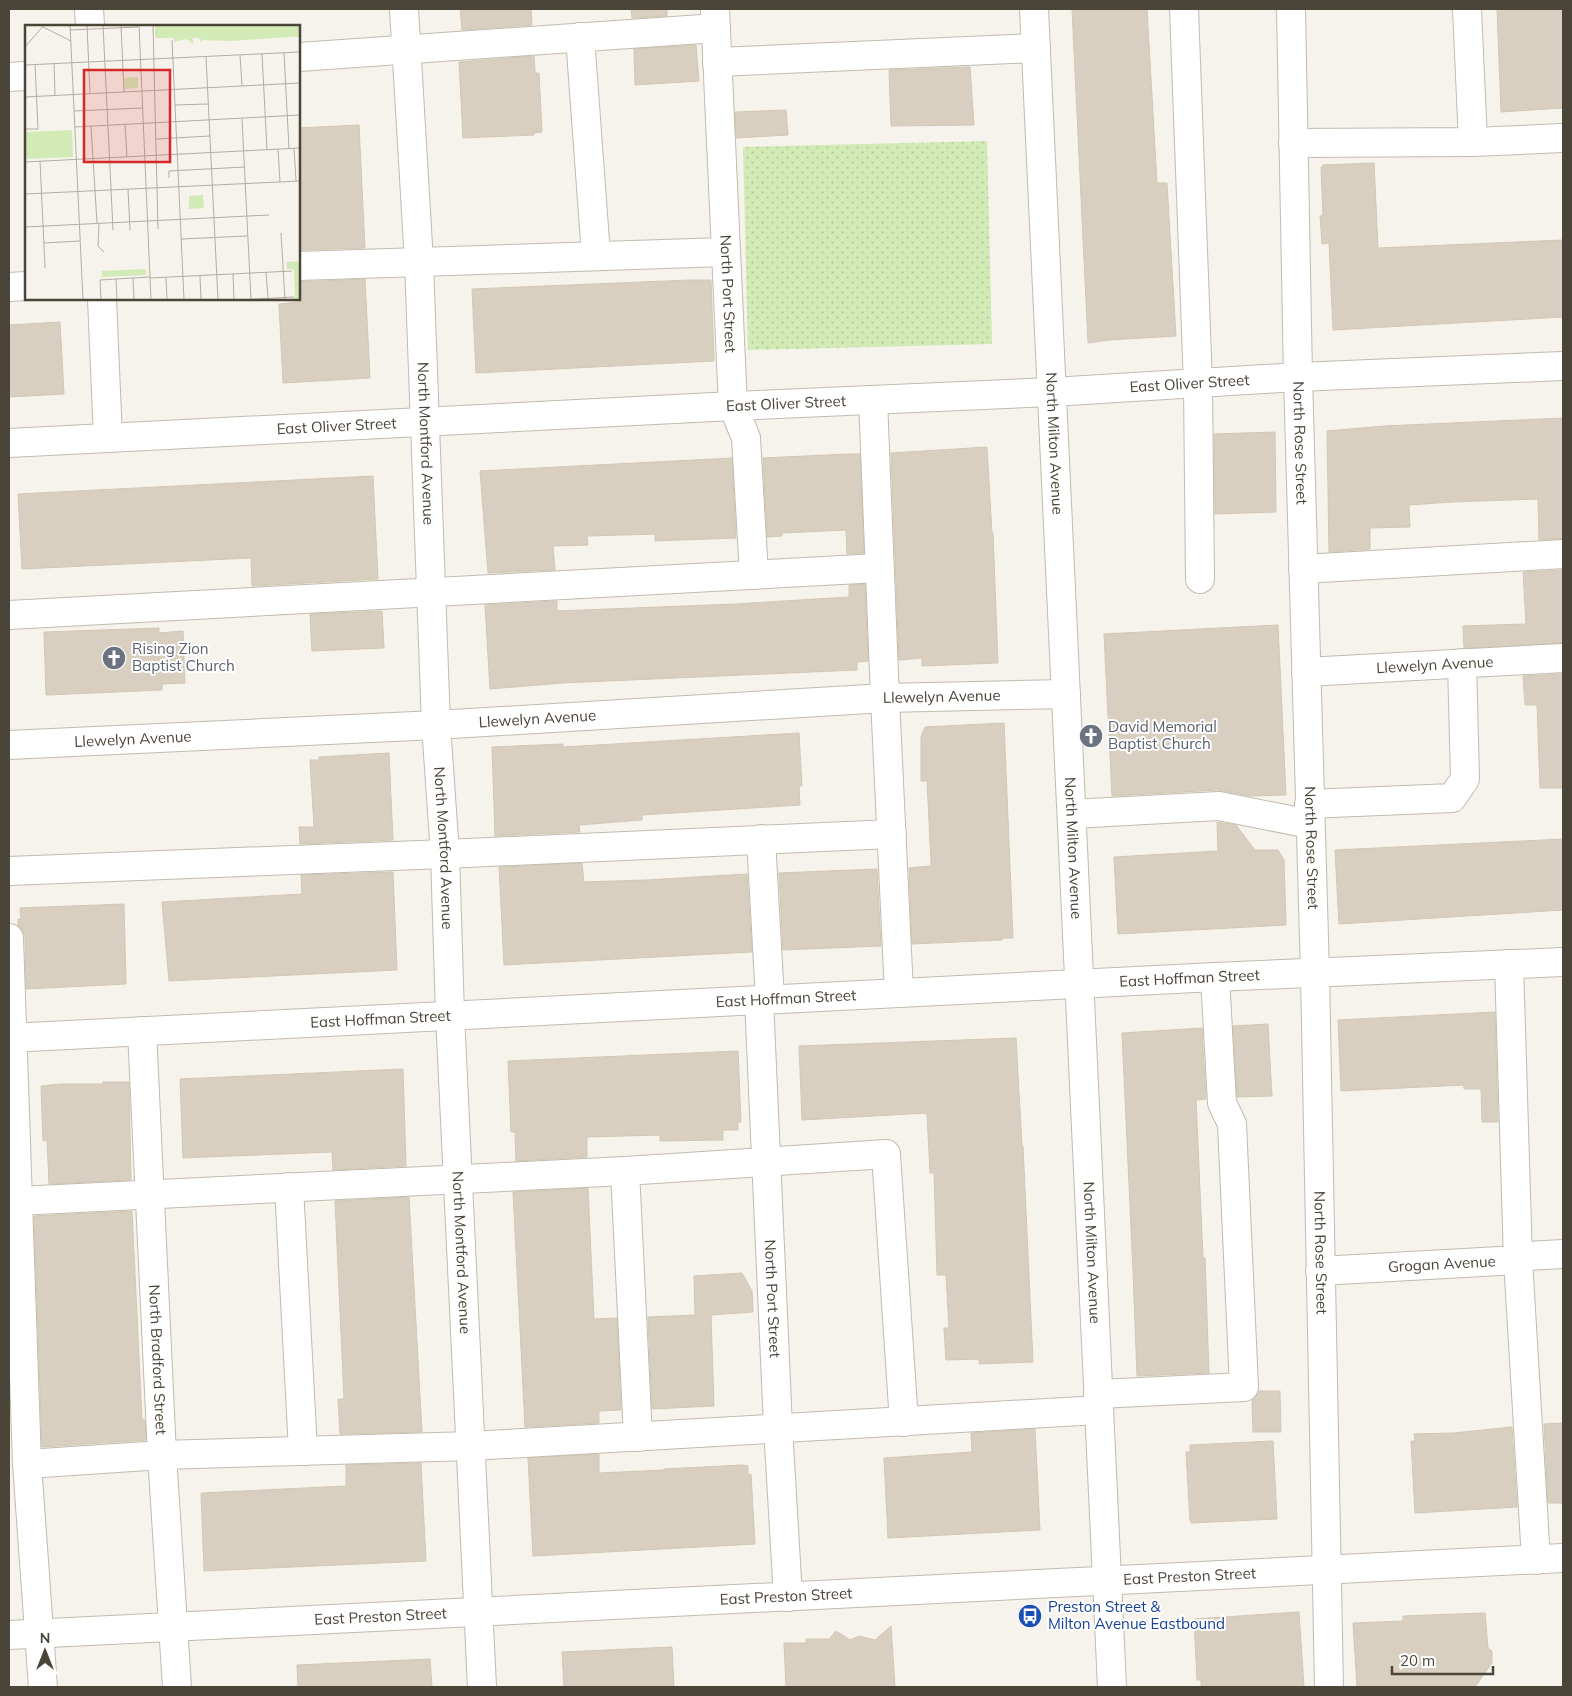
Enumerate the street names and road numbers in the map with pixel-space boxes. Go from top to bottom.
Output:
street label: North Port Street [716,234,741,353]
street label: North Montford Avenue [414,362,439,525]
street label: East Oliver Street [1129,370,1250,396]
street label: North Milton Avenue [1042,372,1067,515]
street label: North Rose Street [1289,381,1312,505]
street label: East Oliver Street [726,391,846,415]
street label: East Oliver Street [276,413,397,438]
street label: Llewelyn Avenue [1376,652,1494,677]
street label: Llewelyn Avenue [883,685,1001,707]
street label: Llewelyn Avenue [478,705,597,731]
street label: Llewelyn Avenue [74,726,192,751]
street label: North Montford Avenue [430,766,457,930]
street label: North Milton Avenue [1061,776,1086,920]
street label: North Rose Street [1301,786,1323,910]
street label: East Hoffman Street [1119,965,1260,991]
street label: East Hoffman Street [715,985,857,1011]
street label: East Hoffman Street [310,1006,451,1032]
street label: North Montford Avenue [448,1171,475,1335]
street label: North Milton Avenue [1080,1181,1105,1324]
street label: North Rose Street [1310,1191,1332,1315]
street label: North Port Street [761,1239,785,1358]
street label: Grogan Avenue [1387,1251,1496,1276]
street label: North Bradford Street [145,1284,171,1435]
street label: East Preston Street [1123,1563,1256,1589]
street label: East Preston Street [719,1583,853,1609]
street label: East Preston Street [314,1603,447,1629]

